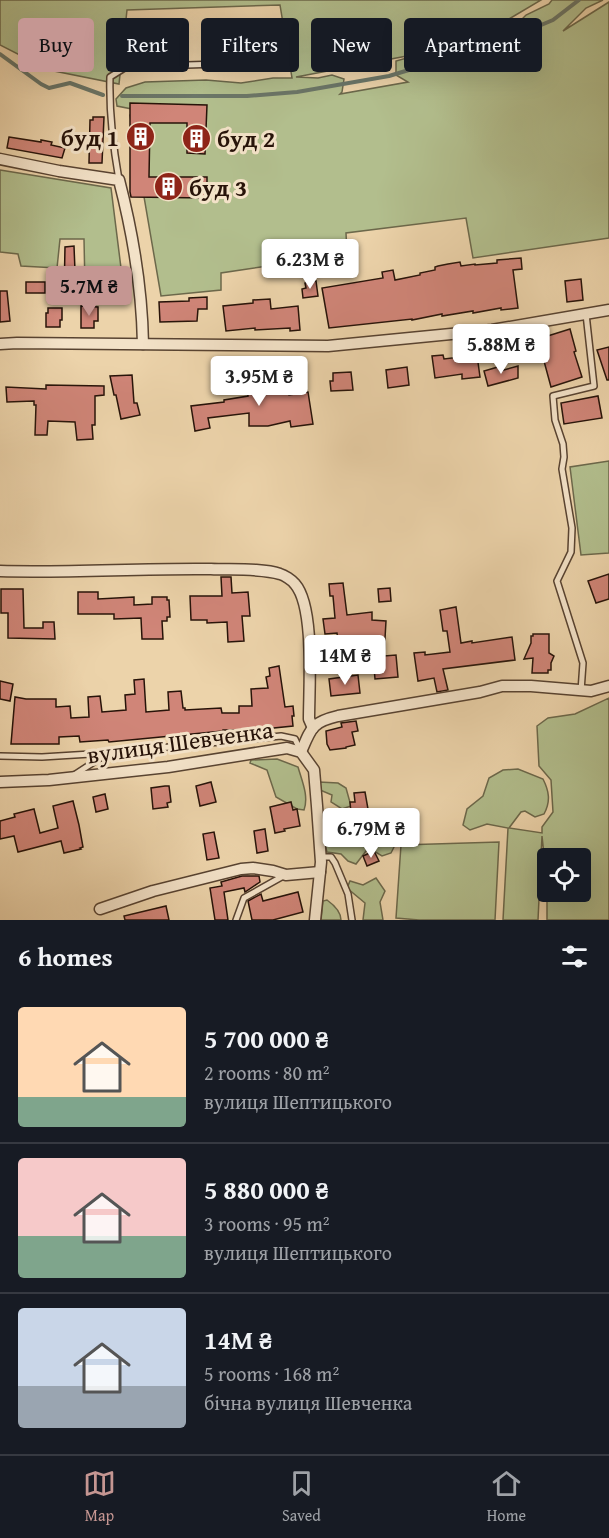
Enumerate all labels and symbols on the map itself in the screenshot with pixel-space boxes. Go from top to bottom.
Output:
place label: буд 1 [61,120,119,155]
building icon: буд 1 [124,121,156,153]
place label: буд 2 [217,121,275,156]
building icon: буд 2 [180,122,212,154]
place label: буд 3 [189,170,247,205]
building icon: буд 3 [152,171,184,203]
pin: 6.23M ₴ [255,239,365,290]
pin: 5.7M ₴ [40,266,138,317]
pin: 5.88M ₴ [446,324,556,375]
pin: 3.95M ₴ [204,356,314,407]
pin: 14M ₴ [303,635,387,686]
street label: вулиця Шевченка [85,712,276,772]
pin: 6.79M ₴ [316,808,426,859]

